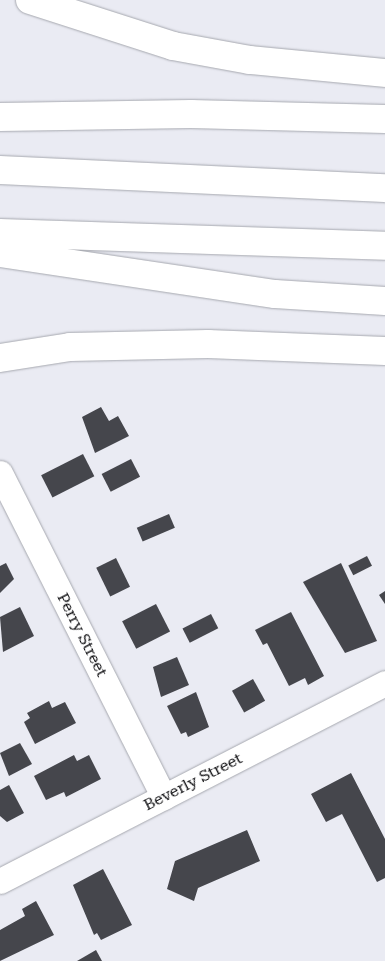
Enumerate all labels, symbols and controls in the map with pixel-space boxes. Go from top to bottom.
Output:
street label: Perry Street [53,590,111,680]
street label: Beverly Street [141,749,245,815]

